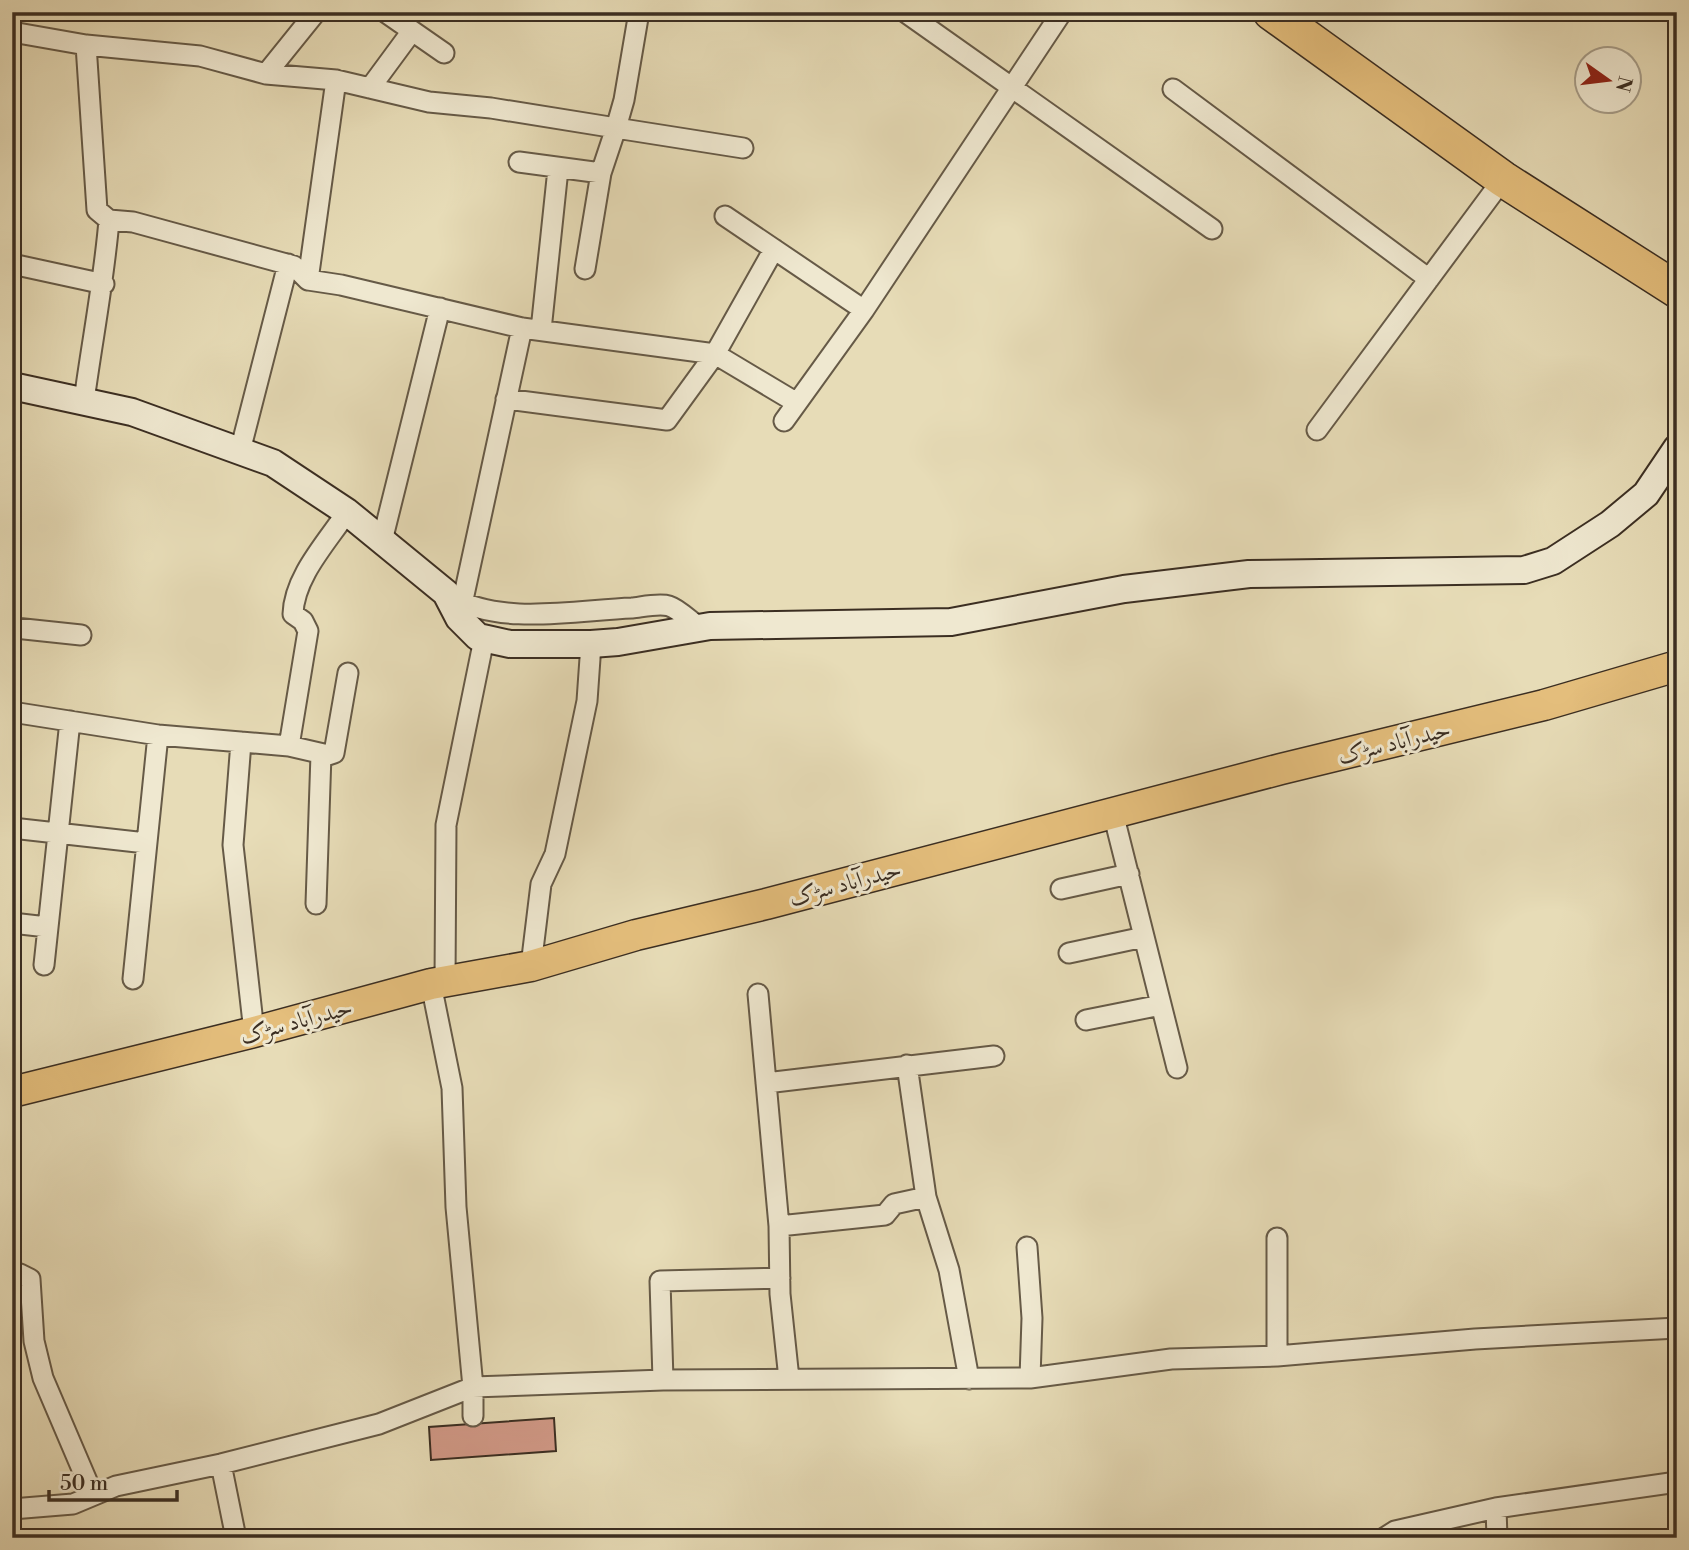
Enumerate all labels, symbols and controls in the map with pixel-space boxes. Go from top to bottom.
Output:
north arrow [1574,46,1644,116]
text: N [1610,74,1637,94]
street label: حیدرآباد سڑک [1335,715,1454,771]
street label: حیدرآباد سڑک [786,856,905,913]
street label: حیدرآباد سڑک [237,994,356,1051]
scale bar [49,1459,177,1503]
text: 50 m [60,1471,108,1497]

